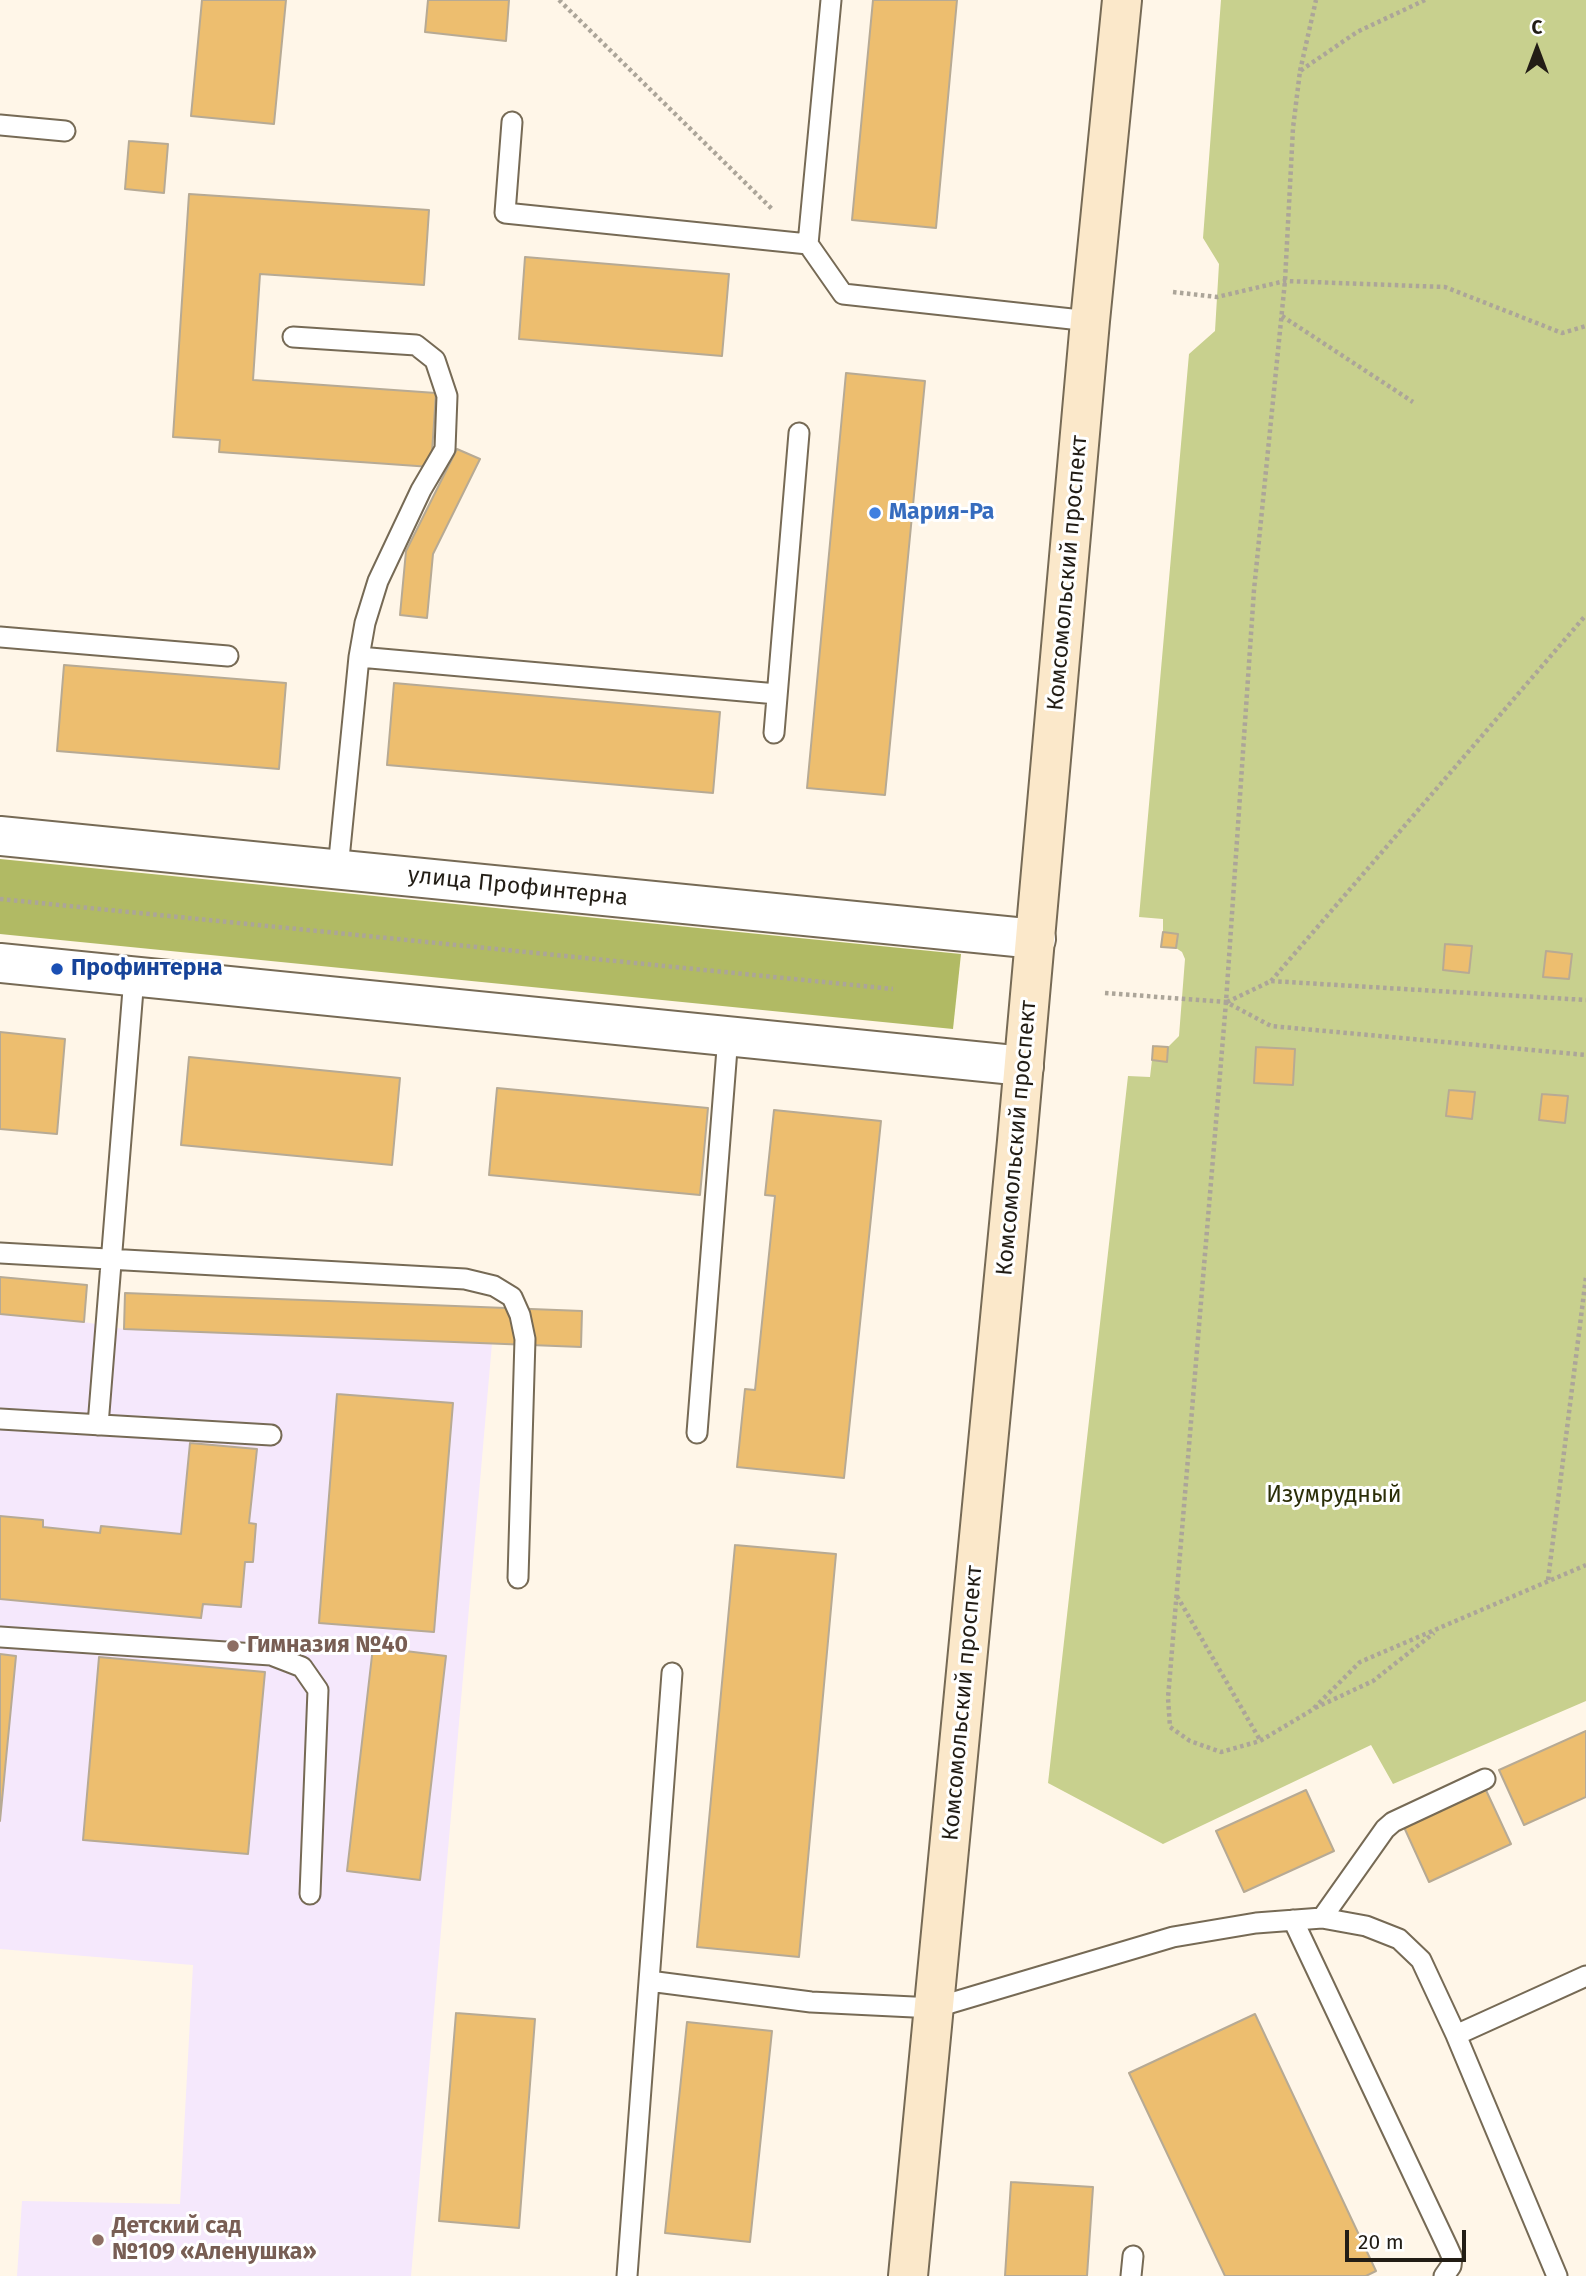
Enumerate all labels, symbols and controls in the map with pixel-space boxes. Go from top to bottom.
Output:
north arrow [1502,14,1572,84]
text: С [1532,16,1542,39]
street label: Комсомольский проспект [1042,434,1094,712]
place label: Мария-Ра [889,499,994,527]
marker: Мария-Ра [867,505,883,521]
street label: улица Профинтерна [407,862,629,912]
place label: Профинтерна [71,955,223,983]
marker: Профинтерна [49,961,65,977]
street label: Комсомольский проспект [991,999,1043,1277]
park label: Изумрудный [1266,1482,1402,1510]
street label: Комсомольский проспект [937,1564,989,1842]
place label: Гимназия №40 [247,1632,408,1660]
marker: Гимназия №40 [225,1638,241,1654]
place label: Детский сад №109 «Аленушка» [112,2213,317,2267]
scale bar [1348,2216,1469,2260]
text: 20 m [1358,2229,1404,2255]
marker: Детский сад №109 «Аленушка» [90,2232,106,2248]

